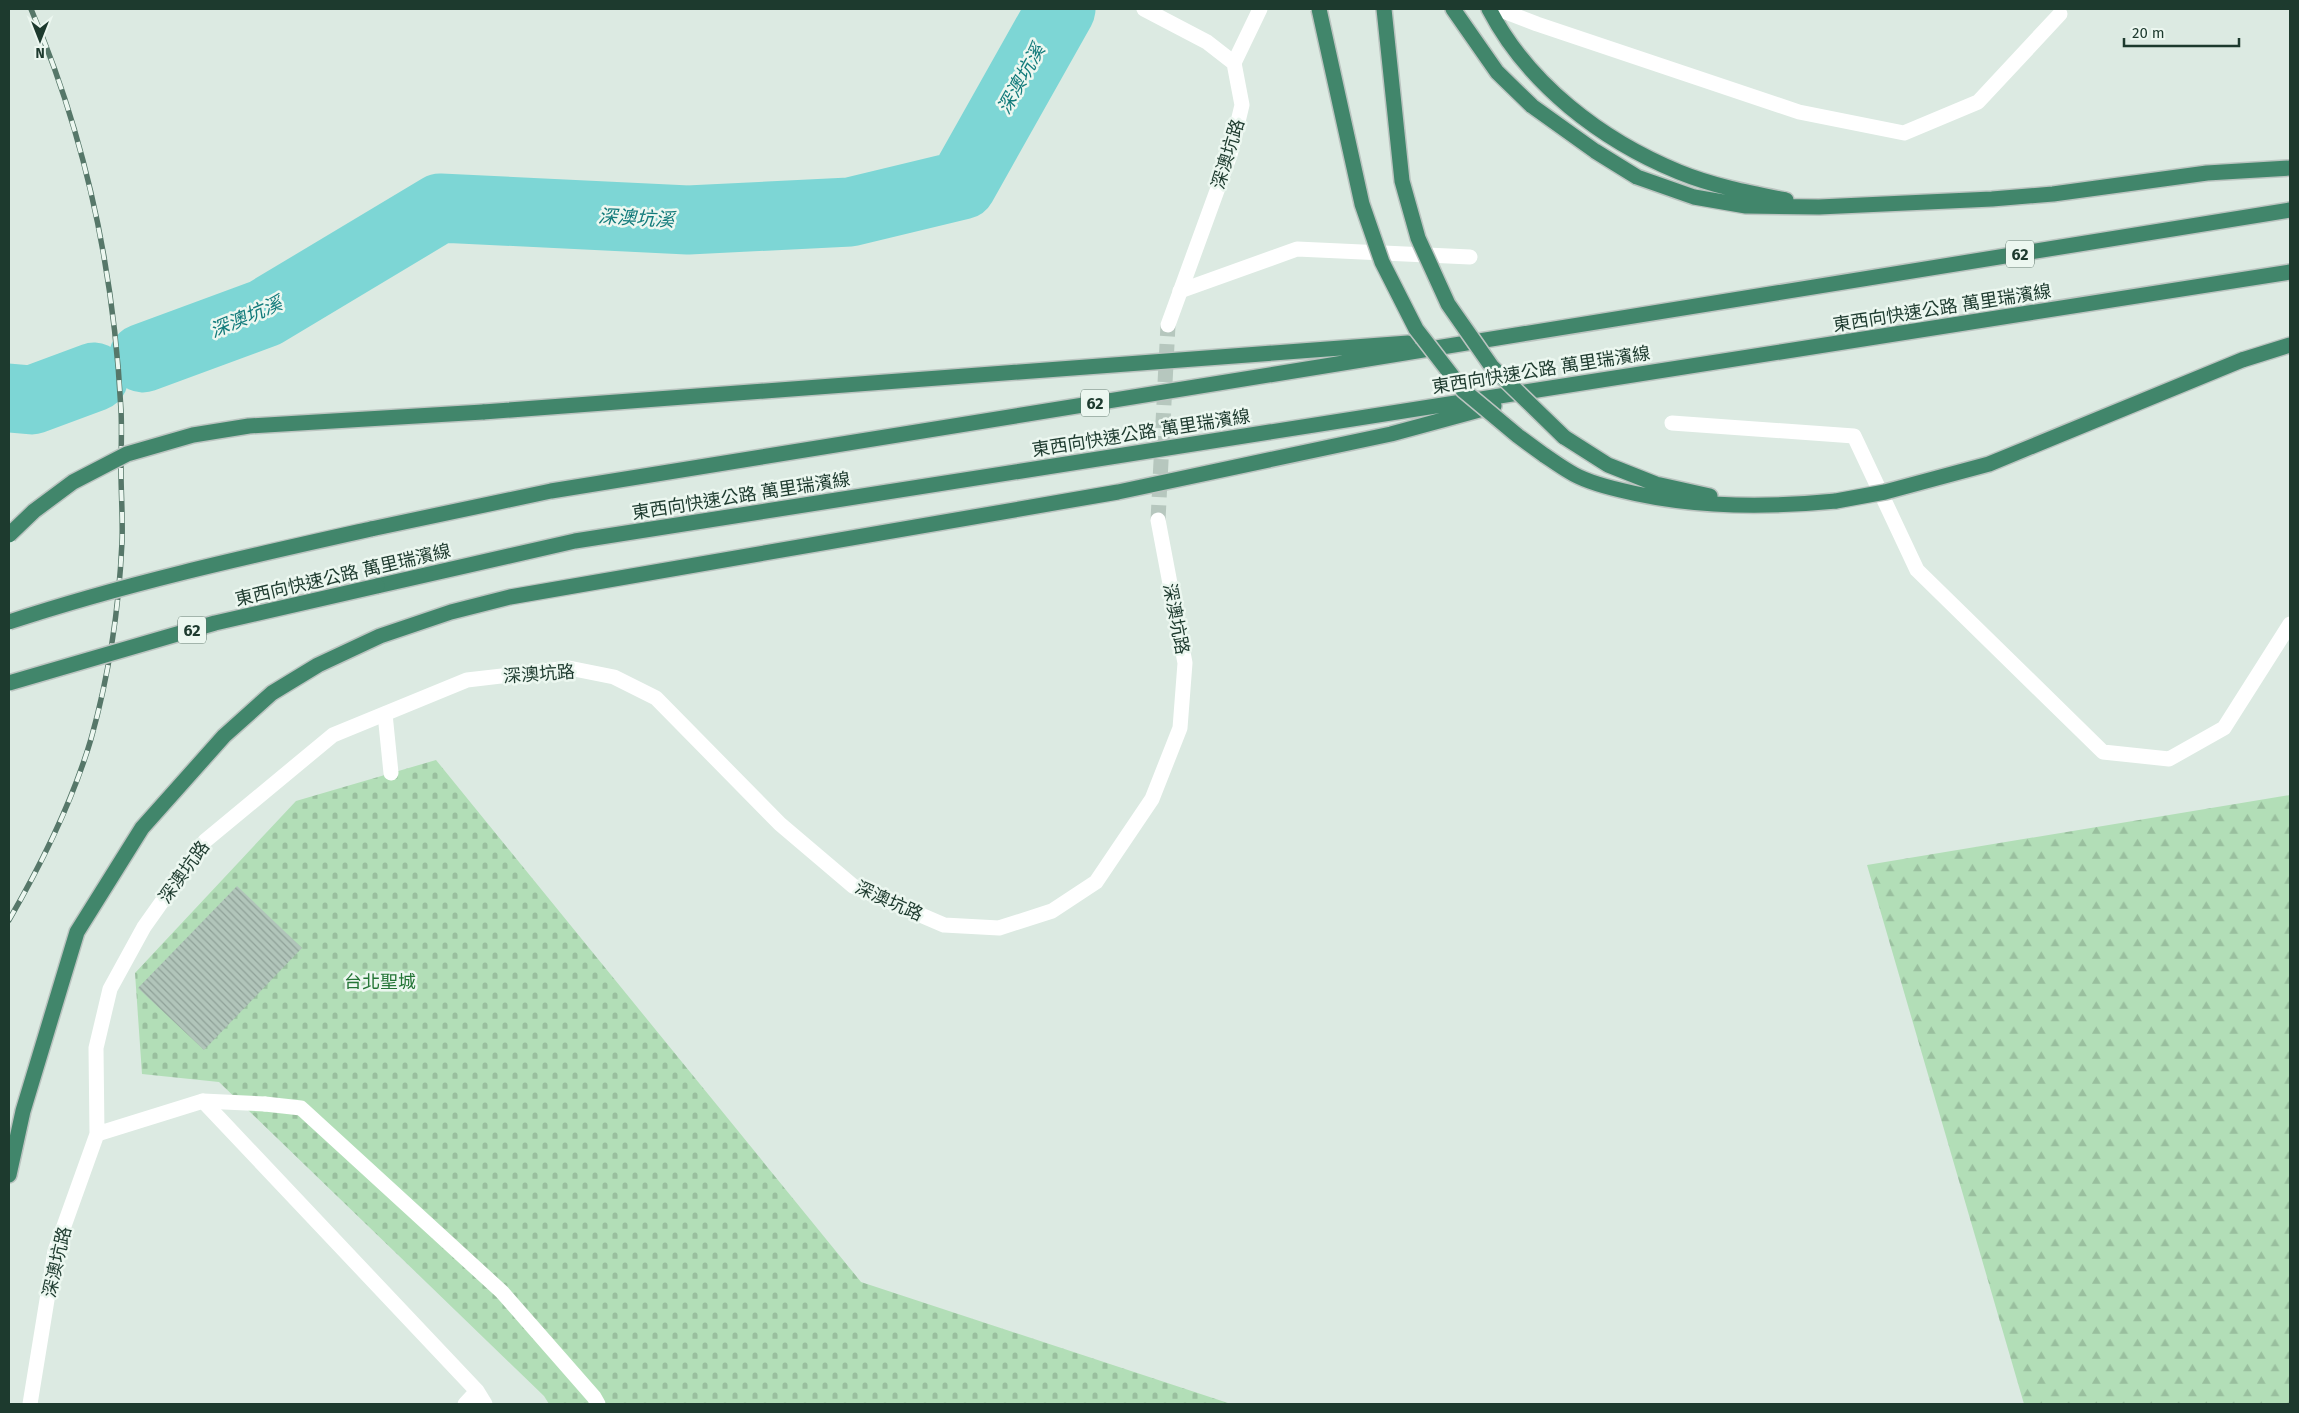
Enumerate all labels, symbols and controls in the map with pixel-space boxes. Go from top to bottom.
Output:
north arrow [15,15,65,65]
scale bar [2124,15,2239,47]
text: 20 m [2132,24,2165,42]
water label: 深澳坑溪 [993,38,1051,118]
text: N [35,44,45,61]
street label: 深澳坑路 [1207,116,1249,192]
water label: 深澳坑溪 [597,205,678,232]
road number: 62 [2006,240,2034,268]
street label: 東西向快速公路 萬里瑞濱線 [1831,280,2053,336]
water label: 深澳坑溪 [207,290,288,342]
street label: 東西向快速公路 萬里瑞濱線 [1430,342,1652,398]
road number: 62 [1081,389,1109,416]
street label: 東西向快速公路 萬里瑞濱線 [1030,405,1252,461]
street label: 東西向快速公路 萬里瑞濱線 [630,468,852,524]
street label: 東西向快速公路 萬里瑞濱線 [233,539,453,611]
street label: 深澳坑路 [1158,582,1194,656]
road number: 62 [178,616,206,644]
street label: 深澳坑路 [502,661,576,687]
street label: 深澳坑路 [154,836,214,908]
street label: 深澳坑路 [852,876,926,926]
park label: 台北聖城 [344,971,416,993]
street label: 深澳坑路 [38,1224,76,1300]

